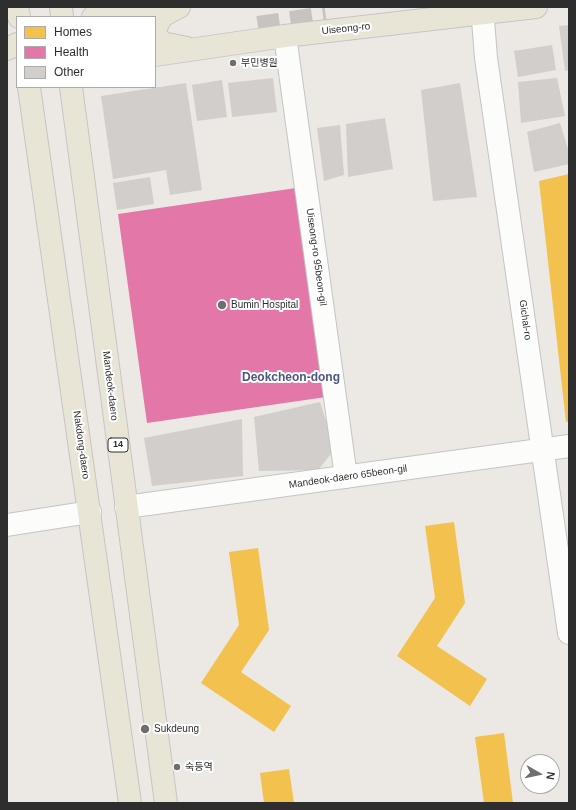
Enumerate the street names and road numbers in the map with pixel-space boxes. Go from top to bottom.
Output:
street label: Uiseong-ro [321,20,371,38]
street label: Uiseong-ro 95beon-gil [303,207,329,307]
street label: Gichal-ro [516,299,534,341]
street label: Mandeok-daero [100,351,120,421]
street label: Nakdong-daero [70,410,92,480]
road number: 14 [108,438,128,452]
street label: Mandeok-daero 65beon-gil [288,463,408,491]

